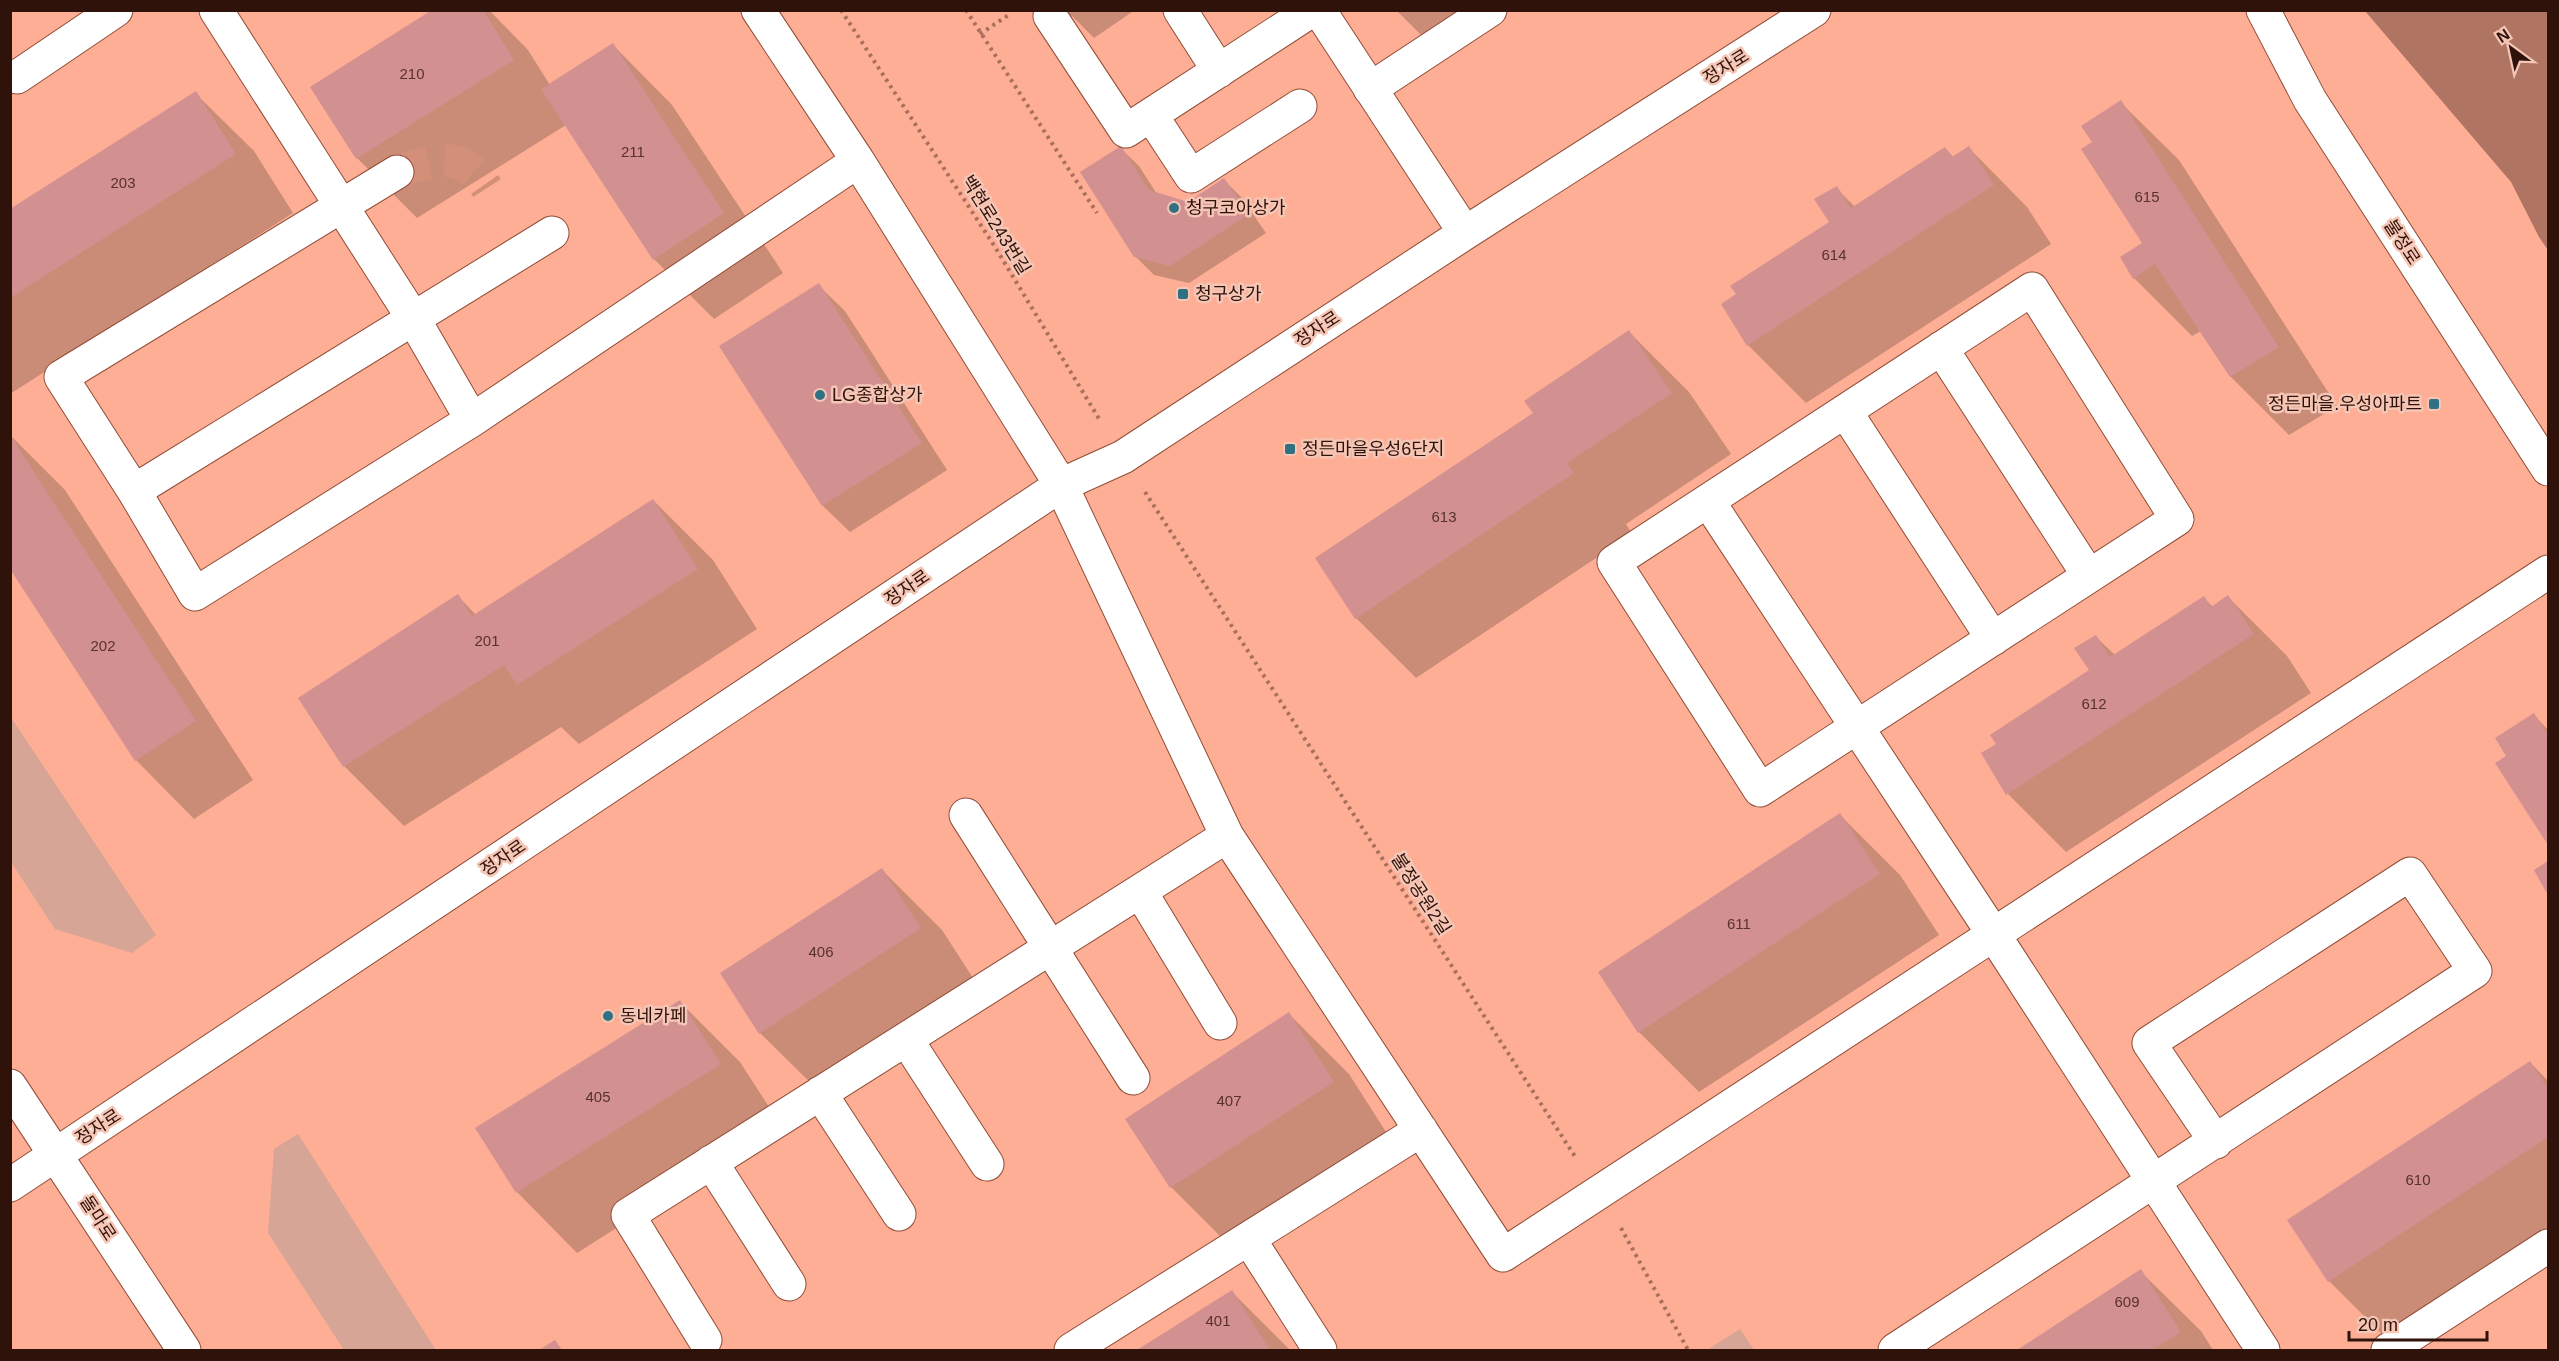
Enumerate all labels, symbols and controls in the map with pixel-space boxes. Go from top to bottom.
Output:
north arrow [2481,18,2541,78]
text: N [2494,26,2513,46]
street label: 정자로 [1700,45,1752,89]
house number: 210 [399,65,425,82]
house number: 211 [621,143,645,160]
street label: 백현로243번길 [958,172,1034,278]
house number: 203 [110,174,136,191]
house number: 615 [2134,188,2160,205]
place label: 청구코아상가 [1186,198,1286,218]
marker: 청구코아상가 [1167,201,1181,215]
street label: 불정로 [2380,216,2424,268]
house number: 614 [1821,246,1847,263]
place label: 청구상가 [1195,284,1262,304]
marker: 청구상가 [1176,287,1190,301]
street label: 정자로 [1291,307,1343,351]
place label: LG종합상가 [832,385,923,405]
marker: LG종합상가 [813,388,827,402]
place label: 정든마을.우성아파트 [2268,394,2422,414]
marker: 정든마을.우성아파트 [2427,397,2441,411]
place label: 정든마을우성6단지 [1302,439,1445,459]
marker: 정든마을우성6단지 [1283,442,1297,456]
house number: 613 [1431,508,1457,525]
street label: 정자로 [881,566,933,610]
house number: 201 [474,632,500,649]
house number: 202 [90,637,116,654]
house number: 612 [2081,695,2107,712]
street label: 정자로 [477,836,529,880]
street label: 불정공원2길 [1387,850,1455,938]
house number: 611 [1727,915,1751,932]
house number: 406 [808,943,834,960]
place label: 동네카페 [620,1006,686,1026]
marker: 동네카페 [601,1009,615,1023]
house number: 405 [585,1088,611,1105]
house number: 407 [1216,1092,1242,1109]
street label: 정자로 [72,1105,124,1149]
house number: 610 [2405,1171,2431,1188]
street label: 돌마로 [76,1192,120,1244]
house number: 609 [2114,1293,2140,1310]
scale bar [2349,1304,2487,1342]
house number: 401 [1205,1312,1231,1329]
text: 20 m [2358,1315,2398,1335]

